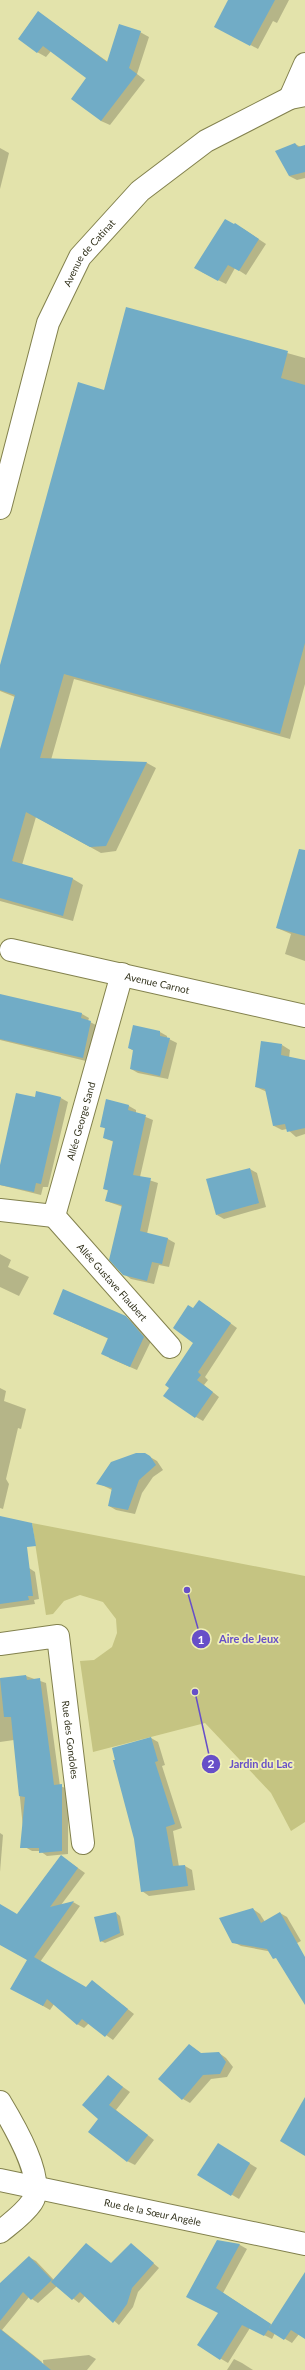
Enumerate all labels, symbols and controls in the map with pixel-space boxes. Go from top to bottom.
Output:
street label: Avenue de Catinat [61,216,118,288]
street label: Avenue Carnot [124,970,191,996]
street label: Allée George Sand [64,1080,97,1162]
street label: Allée Gustave Flaubert [75,1241,150,1324]
callout: Aire de Jeux [191,1628,287,1651]
text: 1 [198,1632,205,1647]
text: Aire de Jeux [218,1632,279,1645]
street label: Rue des Gondoles [60,1700,81,1780]
callout: Jardin du Lac [201,1752,301,1775]
text: 2 [208,1756,215,1771]
text: Jardin du Lac [229,1757,294,1770]
street label: Rue de la Sœur Angèle [103,2196,202,2228]

